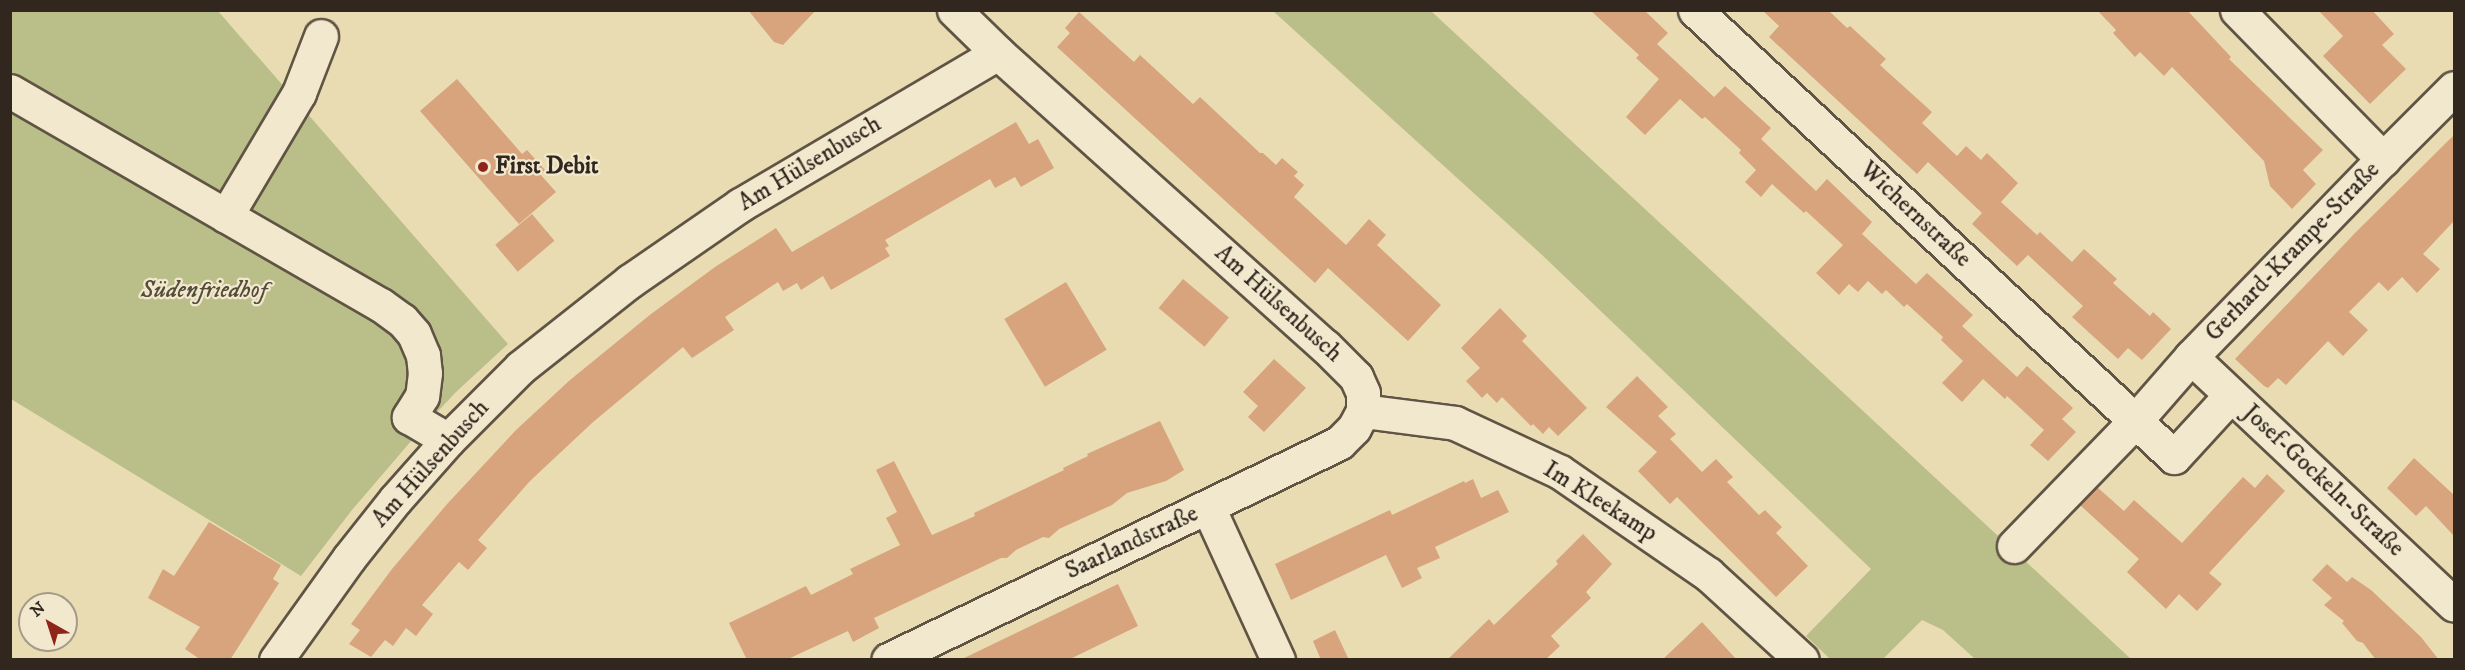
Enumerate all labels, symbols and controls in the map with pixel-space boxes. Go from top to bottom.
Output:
street label: Am Hülsenbusch [733,110,887,218]
place label: First Debit [495,153,599,181]
street label: Wichernstraße [1853,156,1977,274]
street label: Gerhard-Krampe-Straße [2200,156,2386,348]
marker: First Debit [476,160,490,174]
street label: Am Hülsenbusch [1208,239,1348,369]
park label: Südenfriedhof [141,277,267,305]
street label: Am Hülsenbusch [366,394,496,534]
street label: Josef-Gockeln-Straße [2236,399,2410,563]
street label: Im Kleekamp [1538,456,1662,548]
street label: Saarlandstraße [1061,500,1203,586]
north arrow [18,592,78,652]
text: N [27,598,49,621]

